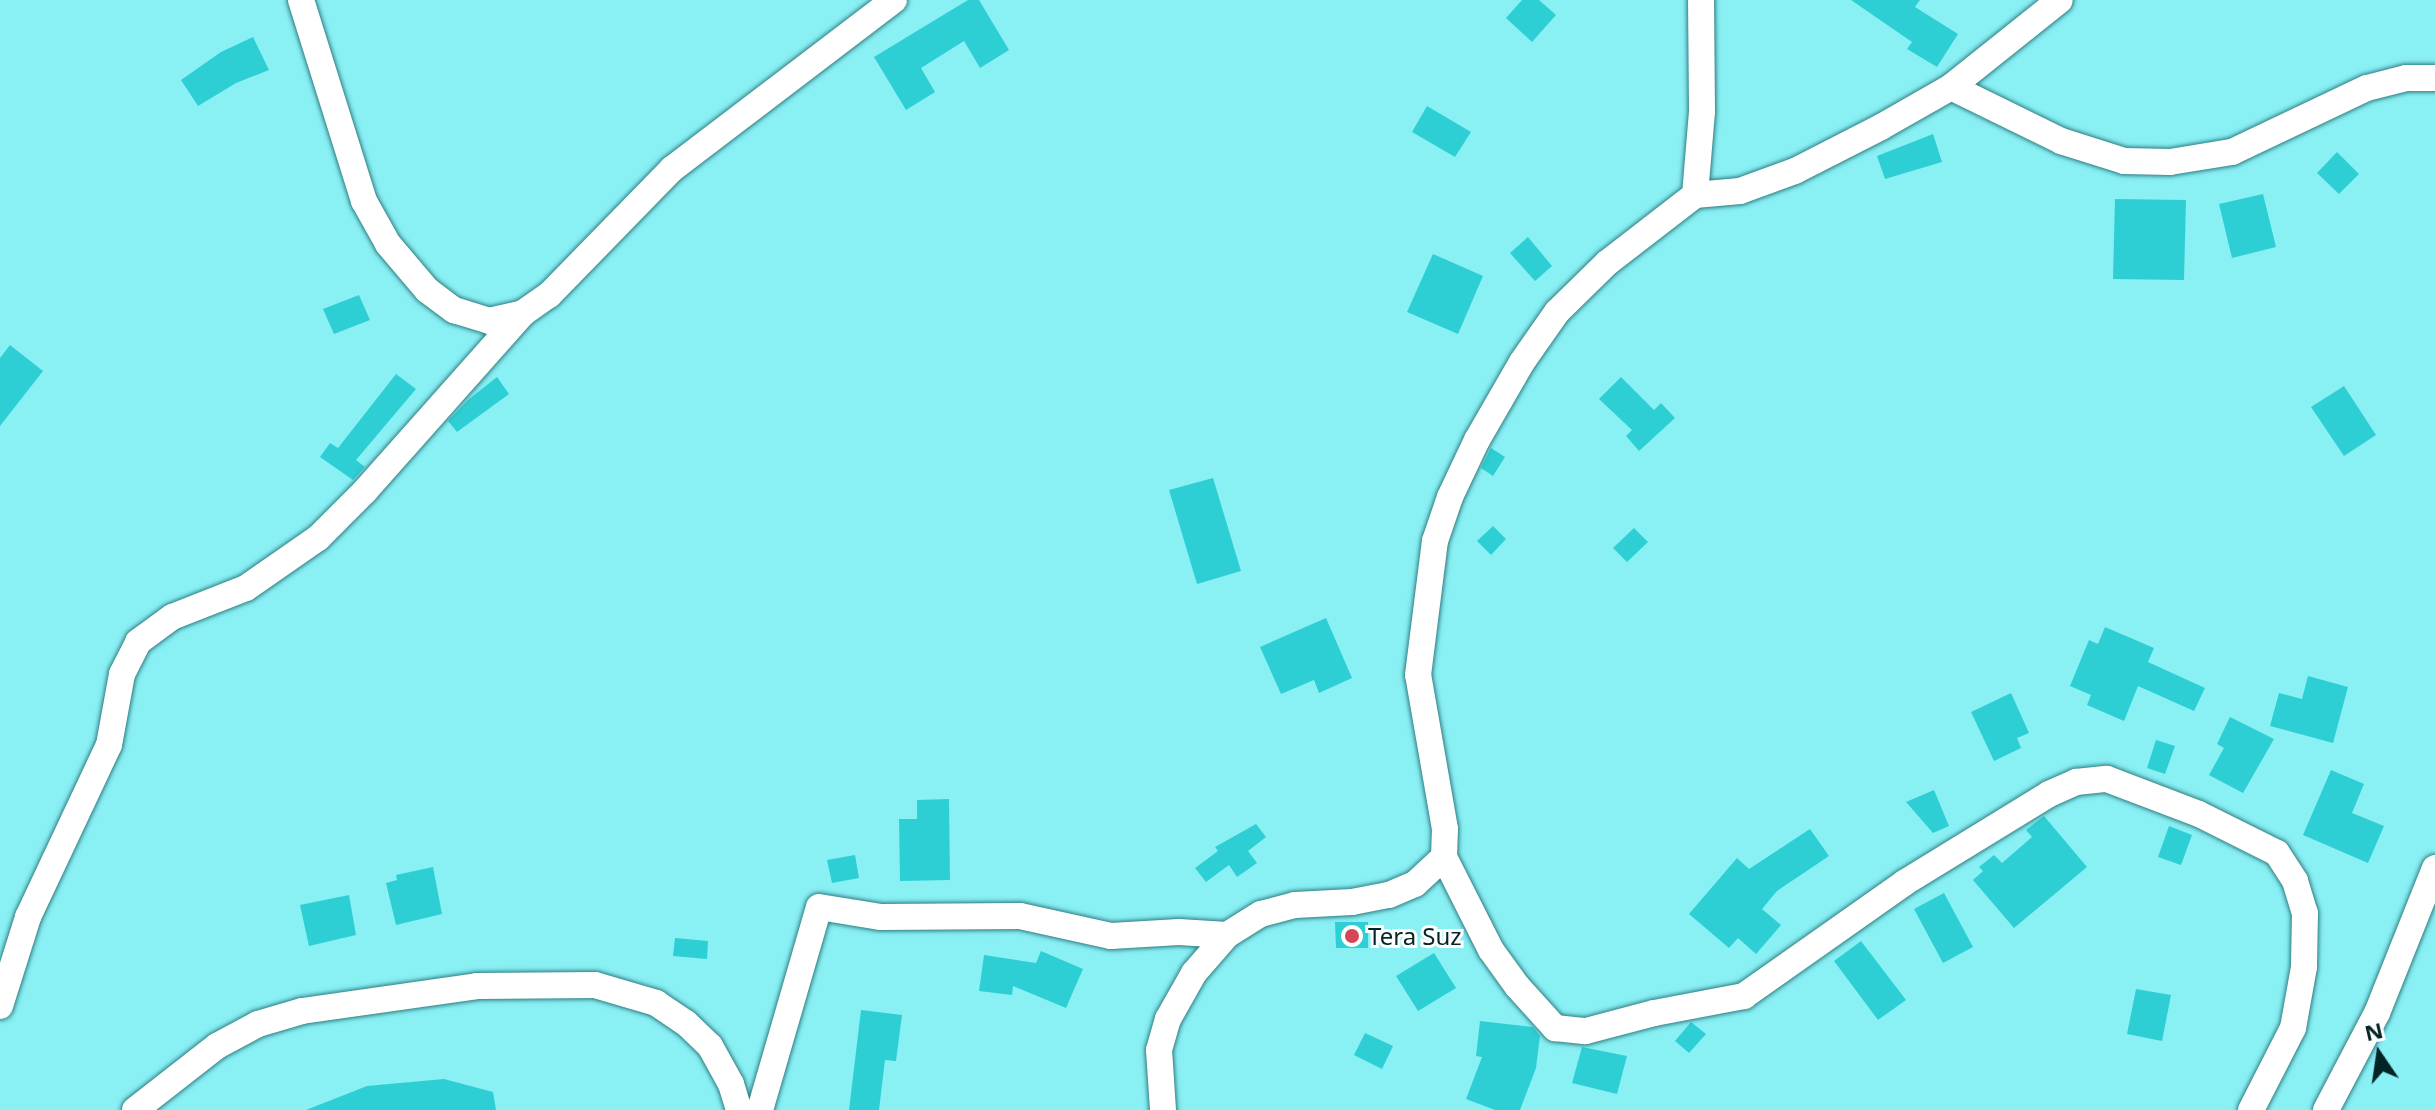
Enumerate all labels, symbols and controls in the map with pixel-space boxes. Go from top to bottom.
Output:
place label: Tera Suz [1368,922,1462,950]
marker: Tera Suz [1343,927,1361,945]
north arrow [2339,1014,2419,1094]
text: N [2362,1014,2386,1047]

